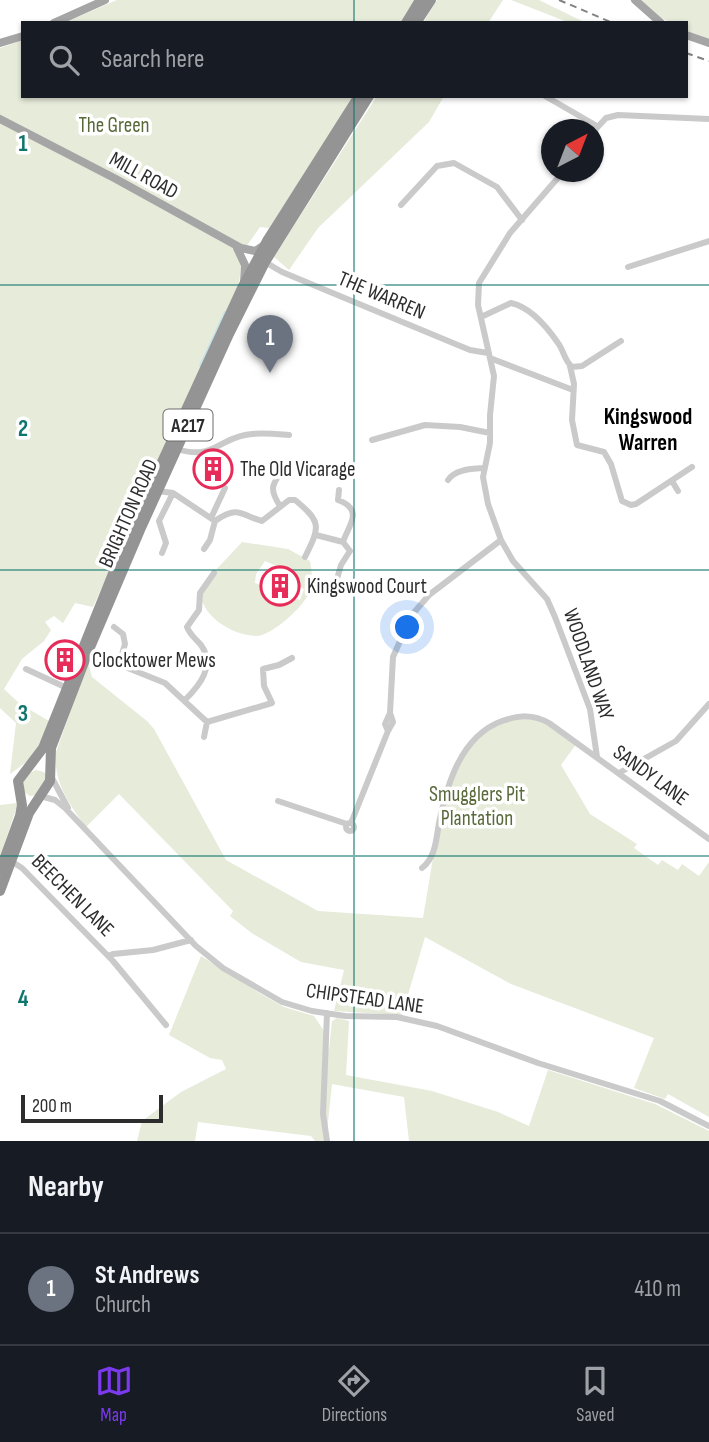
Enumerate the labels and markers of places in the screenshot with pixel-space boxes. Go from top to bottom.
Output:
pin: 1 [247,315,293,373]
building icon: The Old Vicarage [192,448,234,490]
place label: The Old Vicarage [240,457,356,482]
building icon: Kingswood Court [259,565,301,607]
place label: Kingswood Court [307,574,427,599]
building icon: Clocktower Mews [44,639,86,681]
place label: Clocktower Mews [92,648,216,673]

